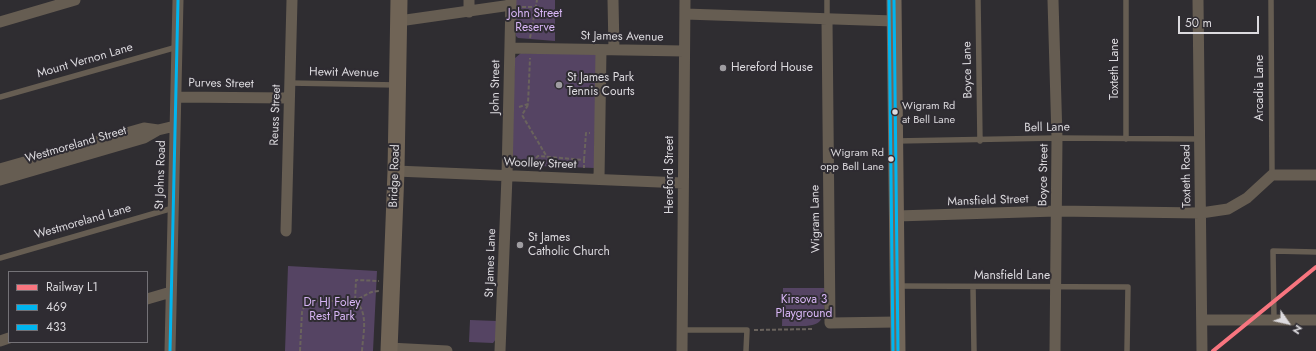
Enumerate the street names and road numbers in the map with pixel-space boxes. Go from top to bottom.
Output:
street label: St James Avenue [580,29,664,45]
street label: Toxteth Lane [1108,38,1122,100]
street label: Mount Vernon Lane [35,40,135,82]
street label: Boyce Lane [960,41,976,99]
street label: Arcadia Lane [1253,55,1267,121]
street label: John Street [488,60,504,114]
street label: Hewit Avenue [309,65,379,81]
street label: Purves Street [188,76,254,92]
street label: Reuss Street [268,84,284,146]
street label: Bell Lane [1024,120,1070,136]
street label: Westmoreland Street [24,124,128,166]
street label: Hereford Street [663,136,677,214]
street label: St Johns Road [153,140,169,210]
street label: Bridge Road [387,144,403,208]
street label: Boyce Street [1036,144,1052,206]
street label: Toxteth Road [1179,144,1195,208]
street label: Woolley Street [503,156,577,172]
street label: Wigram Lane [808,185,824,253]
street label: Mansfield Street [947,192,1029,210]
street label: Westmoreland Lane [33,201,133,243]
street label: St James Lane [483,228,499,298]
street label: Mansfield Lane [974,269,1050,283]

